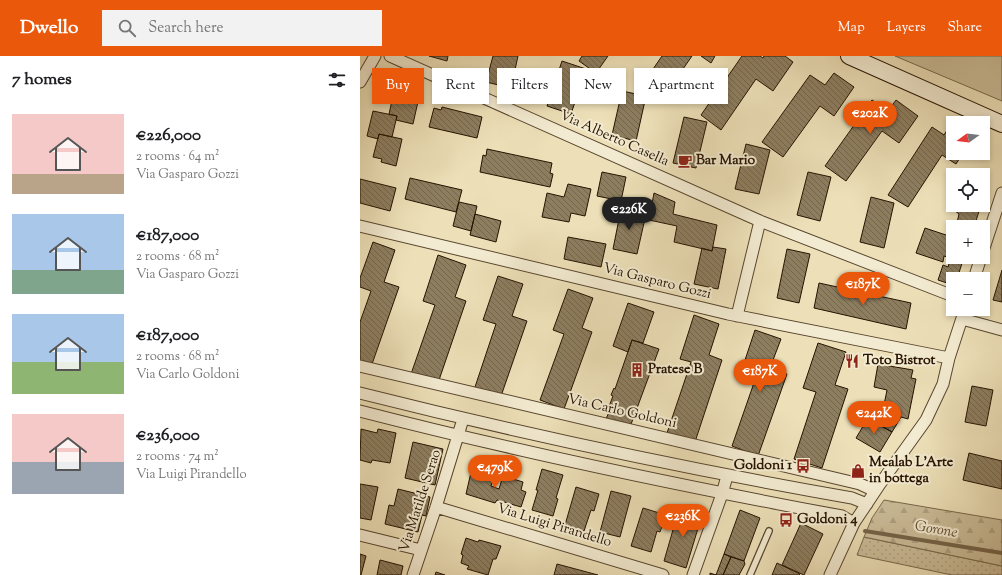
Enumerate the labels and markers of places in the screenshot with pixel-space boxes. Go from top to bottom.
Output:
pin: €202K [842,101,898,135]
place label: Bar Mario [696,151,756,171]
cafe icon: Bar Mario [677,153,693,169]
pin: €226K [601,197,657,231]
pin: €187K [835,272,891,306]
place label: Toto Bistrot [863,351,936,371]
restaurant icon: Toto Bistrot [844,353,860,369]
pin: €187K [732,359,788,393]
place label: Pratese B [648,360,703,380]
building icon: Pratese B [629,362,645,378]
pin: €242K [846,401,902,435]
place label: Mealab L'Arte in bottega [869,453,954,489]
pin: €479K [467,455,523,489]
place label: Goldoni 1 [734,456,792,476]
bus stop icon: Goldoni 1 [795,458,811,474]
shop icon: Mealab L'Arte in bottega [850,463,866,479]
pin: €236K [655,504,711,538]
place label: Goldoni 4 [797,510,858,530]
bus stop icon: Goldoni 4 [778,512,794,528]

